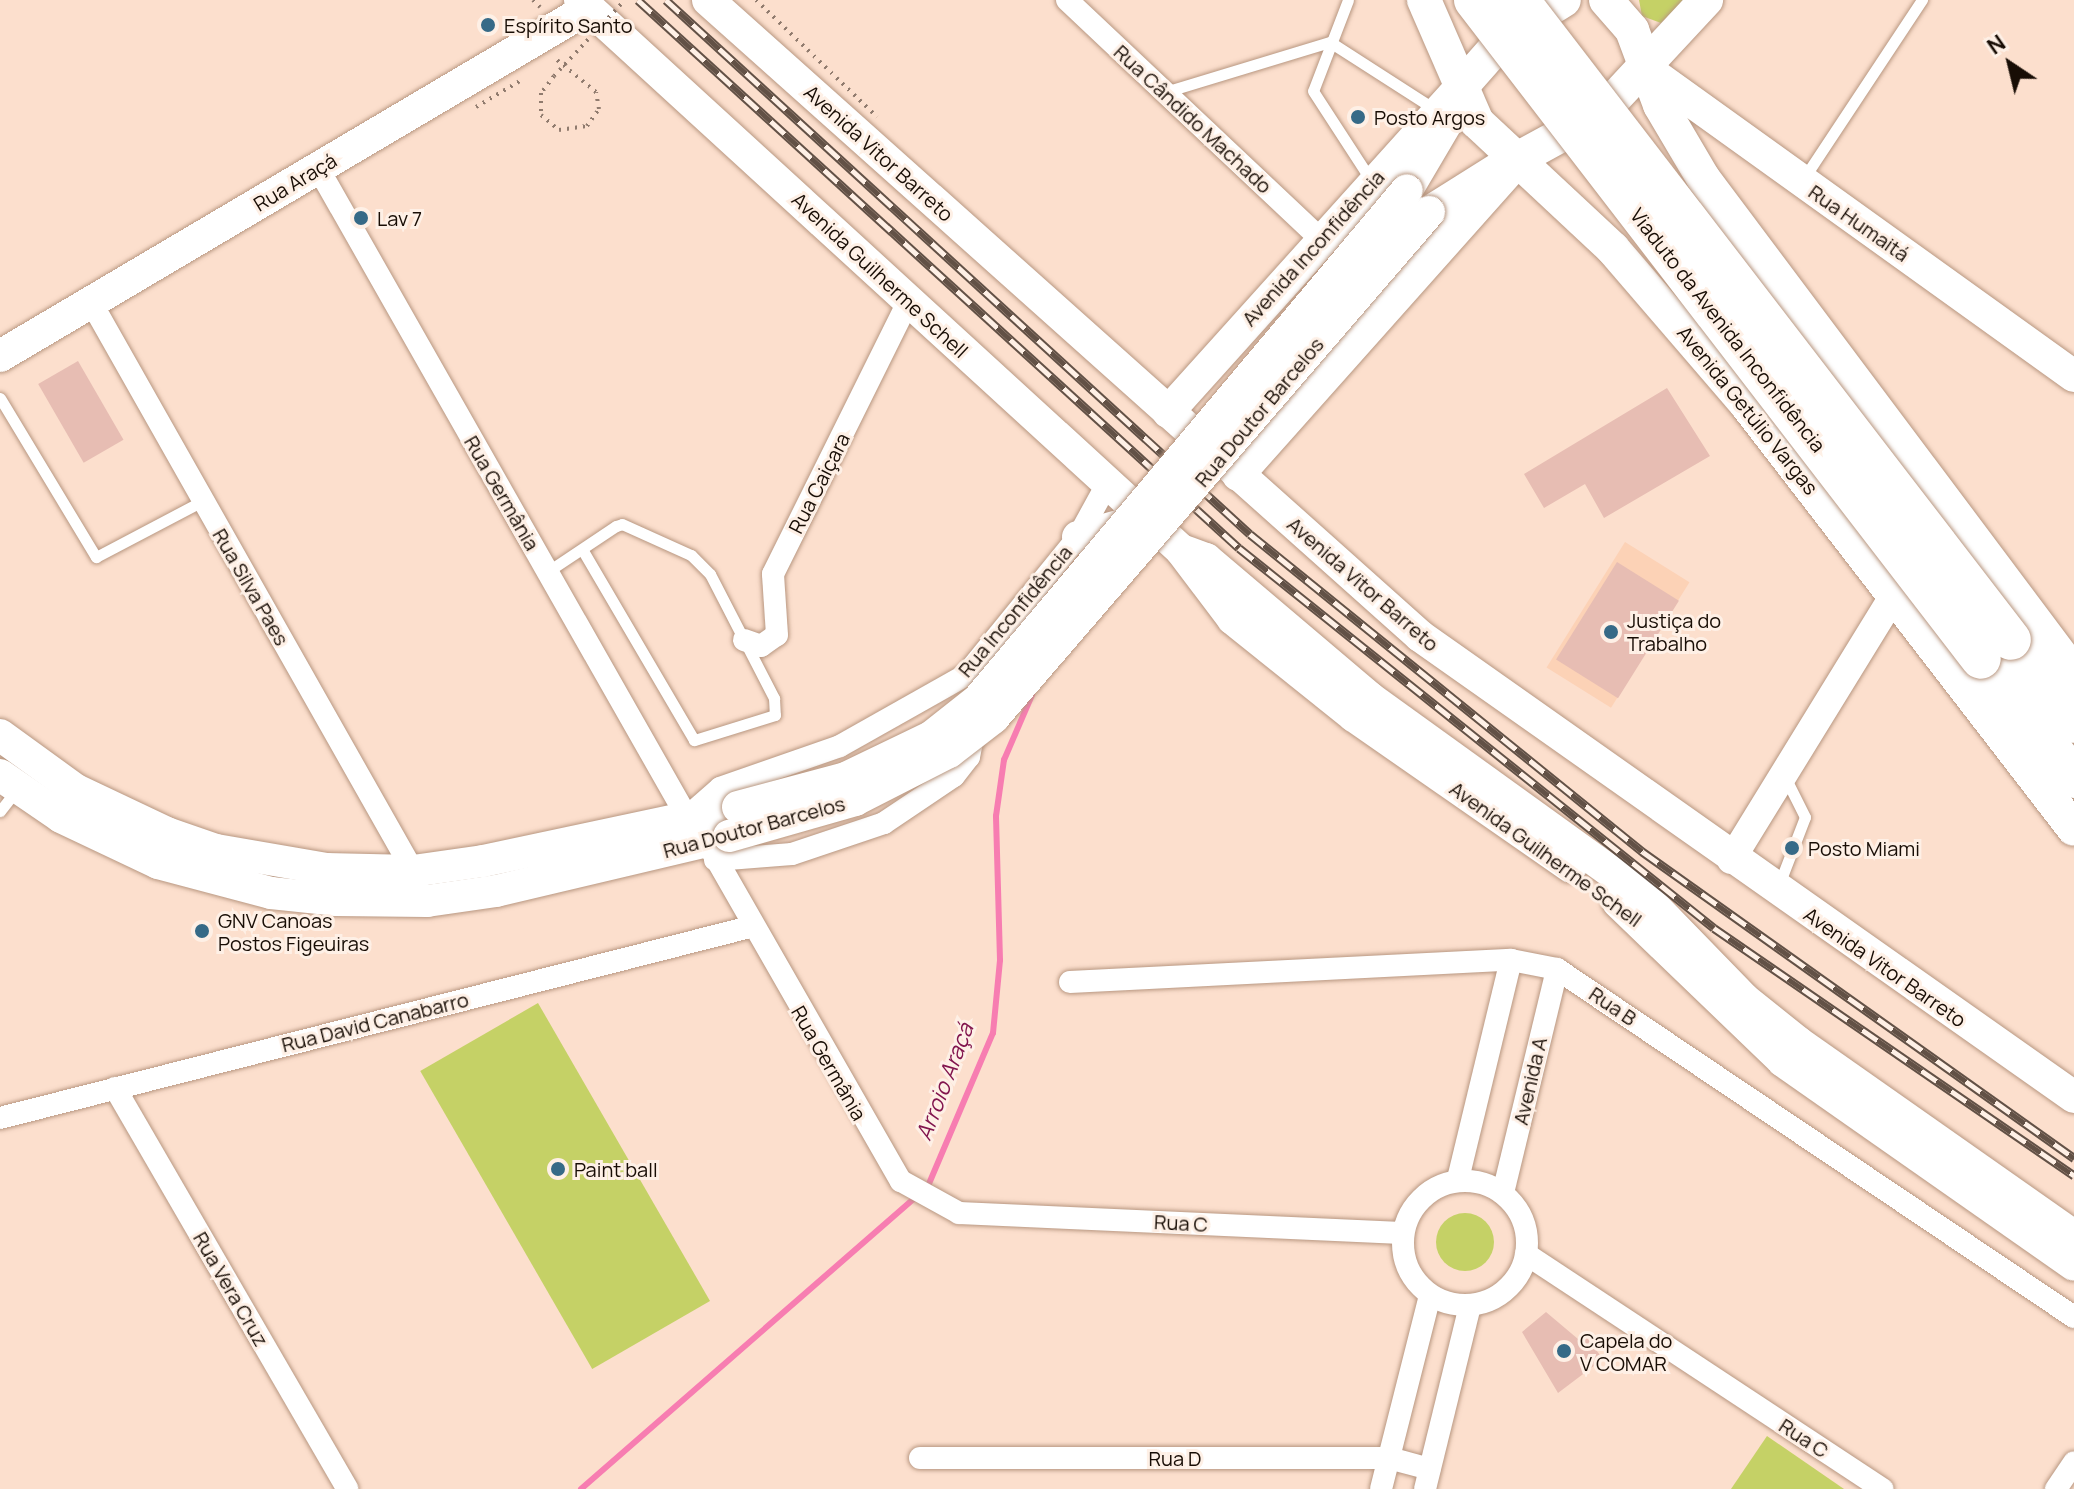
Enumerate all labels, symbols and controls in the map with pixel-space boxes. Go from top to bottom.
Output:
place label: Espírito Santo [504,13,632,37]
marker: Espírito Santo [479,16,497,34]
north arrow [1970,24,2050,104]
text: N [1981,28,2011,61]
street label: Rua Cândido Machado [1109,40,1277,198]
street label: Avenida Vitor Barreto [800,80,958,226]
place label: Posto Argos [1374,105,1485,129]
marker: Posto Argos [1349,108,1367,126]
street label: Rua Araçá [249,148,341,216]
street label: Avenida Inconfidência [1237,165,1389,331]
street label: Rua Humaitá [1804,180,1914,266]
street label: Avenida Guilherme Schell [787,187,973,363]
street label: Viaduto da Avenida Inconfidência [1625,203,1831,457]
place label: Lav 7 [377,206,422,230]
marker: Lav 7 [352,209,370,227]
street label: Avenida Getúlio Vargas [1673,321,1823,499]
street label: Rua Doutor Barcelos [1190,333,1328,491]
street label: Rua Caiçara [783,429,855,537]
street label: Rua Germânia [460,431,544,555]
street label: Avenida Vitor Barreto [1283,512,1443,656]
street label: Rua Silva Paes [208,524,294,650]
street label: Rua Inconfidência [953,540,1077,682]
place label: Justiça do Trabalho [1627,608,1721,655]
marker: Justiça do Trabalho [1602,623,1620,641]
street label: Avenida Guilherme Schell [1445,776,1647,932]
street label: Rua Doutor Barcelos [661,791,847,863]
place label: Posto Miami [1808,836,1920,860]
marker: Posto Miami [1783,839,1801,857]
street label: Avenida Vitor Barreto [1799,902,1971,1032]
place label: GNV Canoas Postos Figeuiras [218,908,369,955]
marker: GNV Canoas Postos Figeuiras [193,922,211,940]
street label: Rua B [1585,982,1641,1030]
street label: Rua David Canabarro [279,987,471,1057]
street label: Rua Germânia [787,1001,871,1125]
water label: Arroio Araçá [911,1020,979,1144]
street label: Avenida A [1508,1035,1552,1127]
place label: Paint ball [574,1157,658,1181]
marker: Paint ball [549,1160,567,1178]
street label: Rua C [1153,1210,1209,1236]
street label: Rua Vera Cruz [189,1228,273,1350]
place label: Capela do V COMAR [1580,1328,1672,1375]
marker: Capela do V COMAR [1555,1342,1573,1360]
street label: Rua C [1775,1413,1833,1463]
street label: Rua D [1148,1446,1202,1470]

